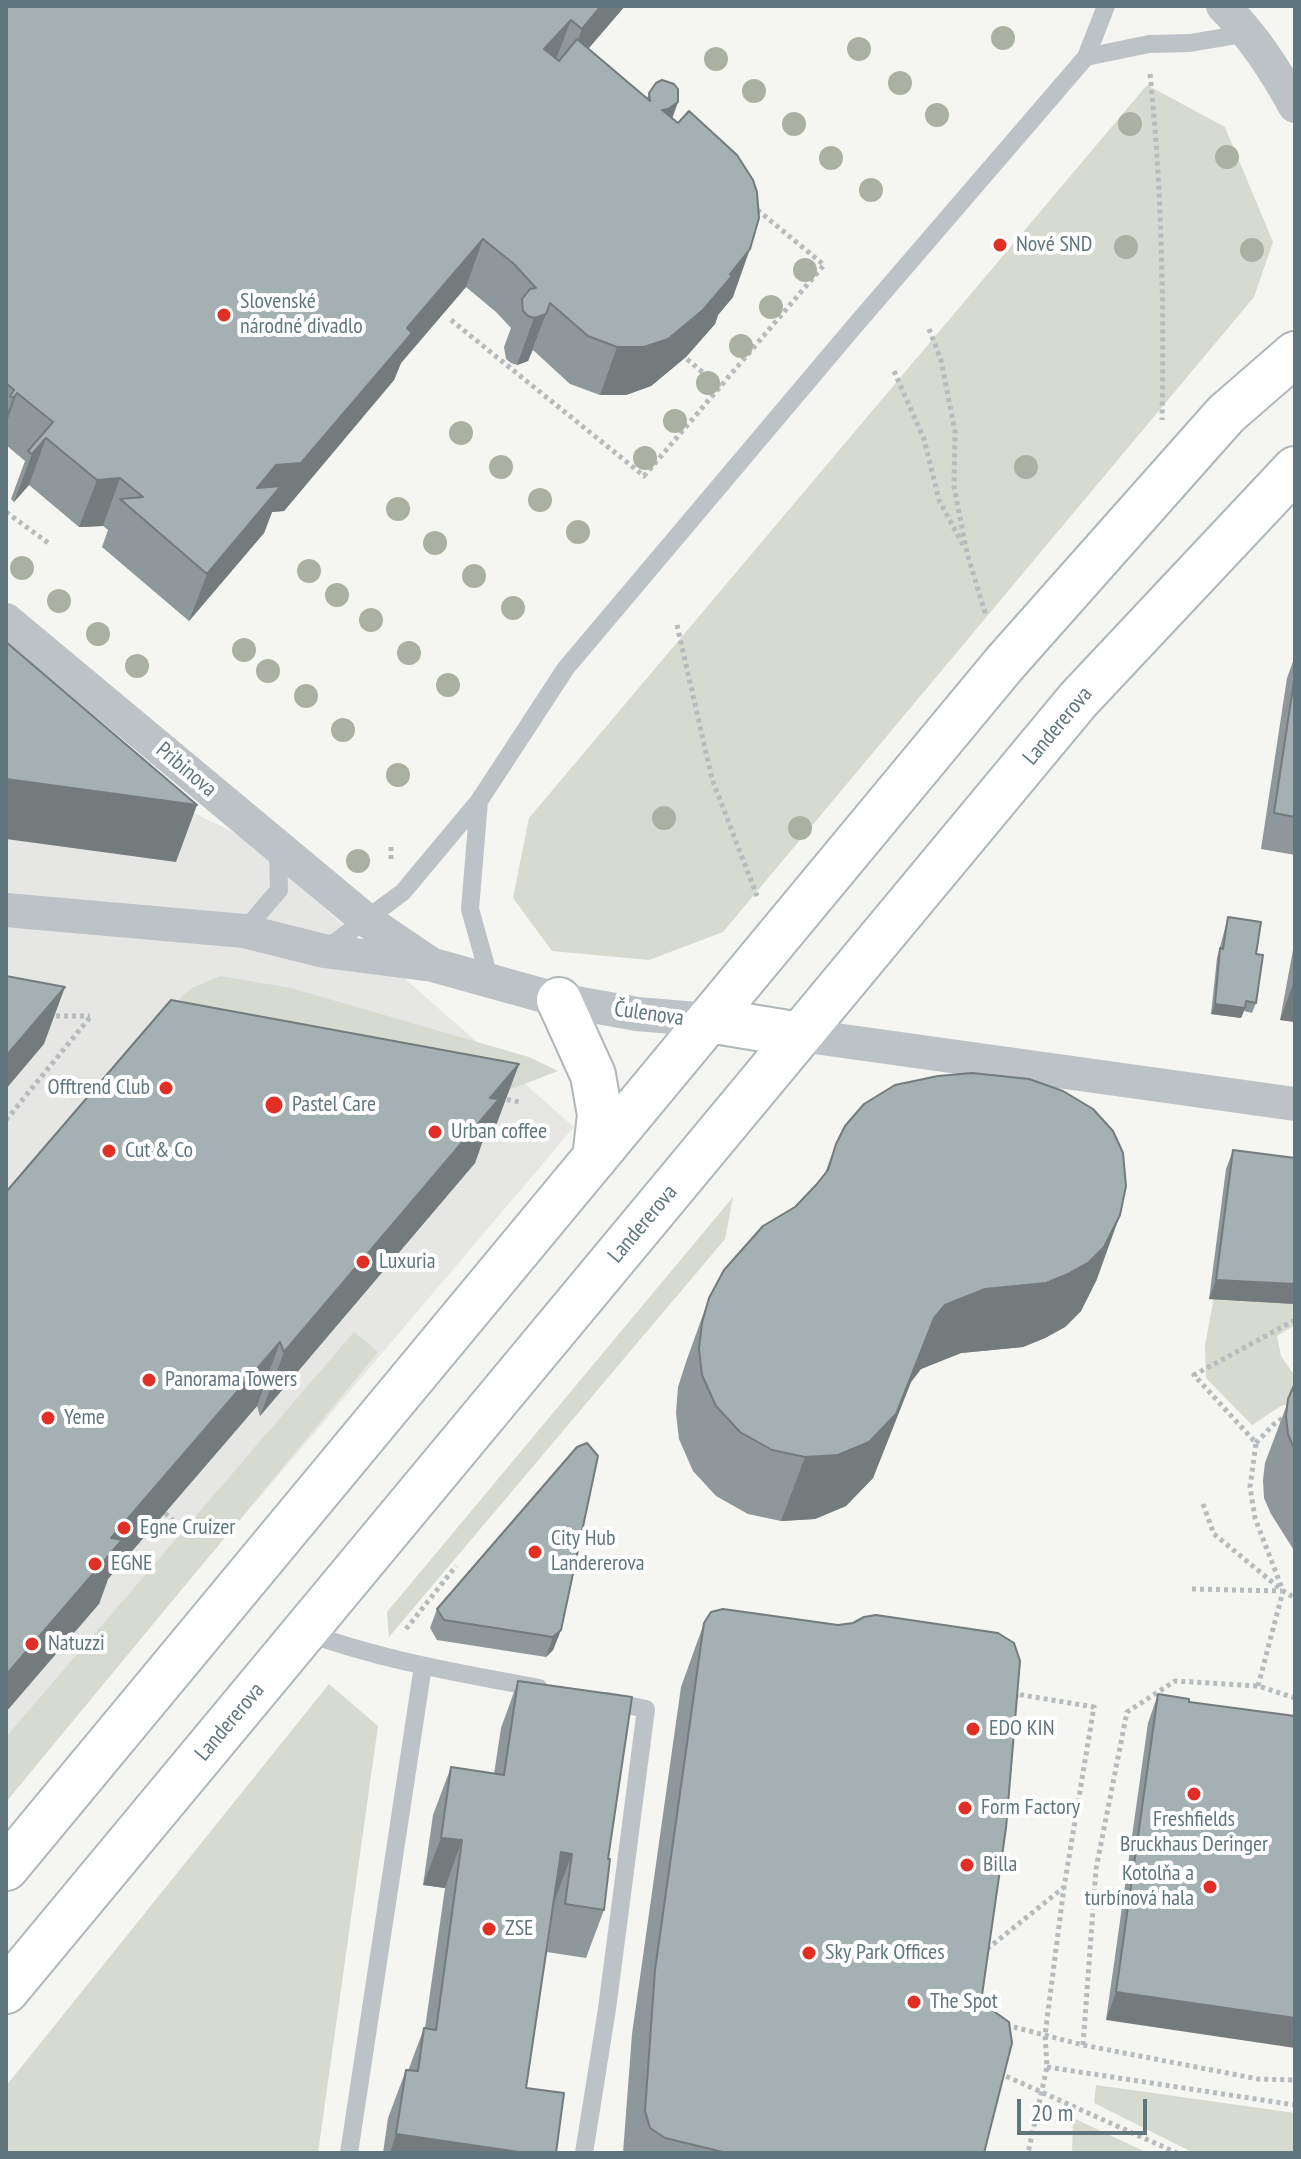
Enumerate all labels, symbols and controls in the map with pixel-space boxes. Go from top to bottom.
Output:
place label: Nové SND [1016,232,1092,258]
marker: Nové SND [991,236,1009,254]
place label: Slovenské národné divadlo [240,289,363,340]
marker: Slovenské národné divadlo [215,306,233,324]
street label: Landererova [1018,682,1098,770]
street label: Pribinova [150,737,222,803]
street label: Čulenova [613,996,685,1032]
place label: Offtrend Club [48,1075,150,1101]
marker: Offtrend Club [157,1079,175,1097]
place label: Pastel Care [292,1092,376,1118]
marker: Pastel Care [263,1094,285,1116]
place label: Urban coffee [451,1119,547,1145]
marker: Urban coffee [426,1123,444,1141]
place label: Cut & Co [125,1138,193,1164]
marker: Cut & Co [100,1142,118,1160]
street label: Landererova [603,1180,683,1268]
place label: Luxuria [379,1249,436,1275]
marker: Luxuria [354,1253,372,1271]
place label: Panorama Towers [165,1367,297,1393]
marker: Panorama Towers [140,1371,158,1389]
place label: Yeme [64,1405,105,1431]
marker: Yeme [39,1409,57,1427]
place label: Egne Cruizer [140,1515,235,1541]
marker: Egne Cruizer [115,1519,133,1537]
place label: City Hub Landererova [551,1526,645,1578]
marker: City Hub Landererova [526,1543,544,1561]
place label: EGNE [111,1551,153,1577]
marker: EGNE [86,1555,104,1573]
place label: Natuzzi [48,1631,105,1657]
marker: Natuzzi [23,1635,41,1653]
street label: Landererova [190,1678,270,1766]
place label: EDO KIN [989,1716,1055,1742]
marker: EDO KIN [964,1720,982,1738]
marker: Freshfields Bruckhaus Deringer [1185,1785,1203,1803]
place label: Form Factory [981,1795,1080,1821]
marker: Form Factory [956,1799,974,1817]
place label: Freshfields Bruckhaus Deringer [1120,1807,1268,1858]
place label: Billa [983,1852,1017,1878]
marker: Billa [958,1856,976,1874]
place label: Kotolňa a turbínová hala [1085,1861,1194,1912]
marker: Kotolňa a turbínová hala [1201,1878,1219,1896]
place label: ZSE [505,1916,534,1942]
marker: ZSE [480,1920,498,1938]
place label: Sky Park Offices [825,1940,945,1966]
marker: Sky Park Offices [800,1944,818,1962]
place label: The Spot [930,1989,998,2015]
marker: The Spot [905,1993,923,2011]
scale bar [1021,2083,1151,2133]
text: 20 m [1031,2097,1073,2128]

